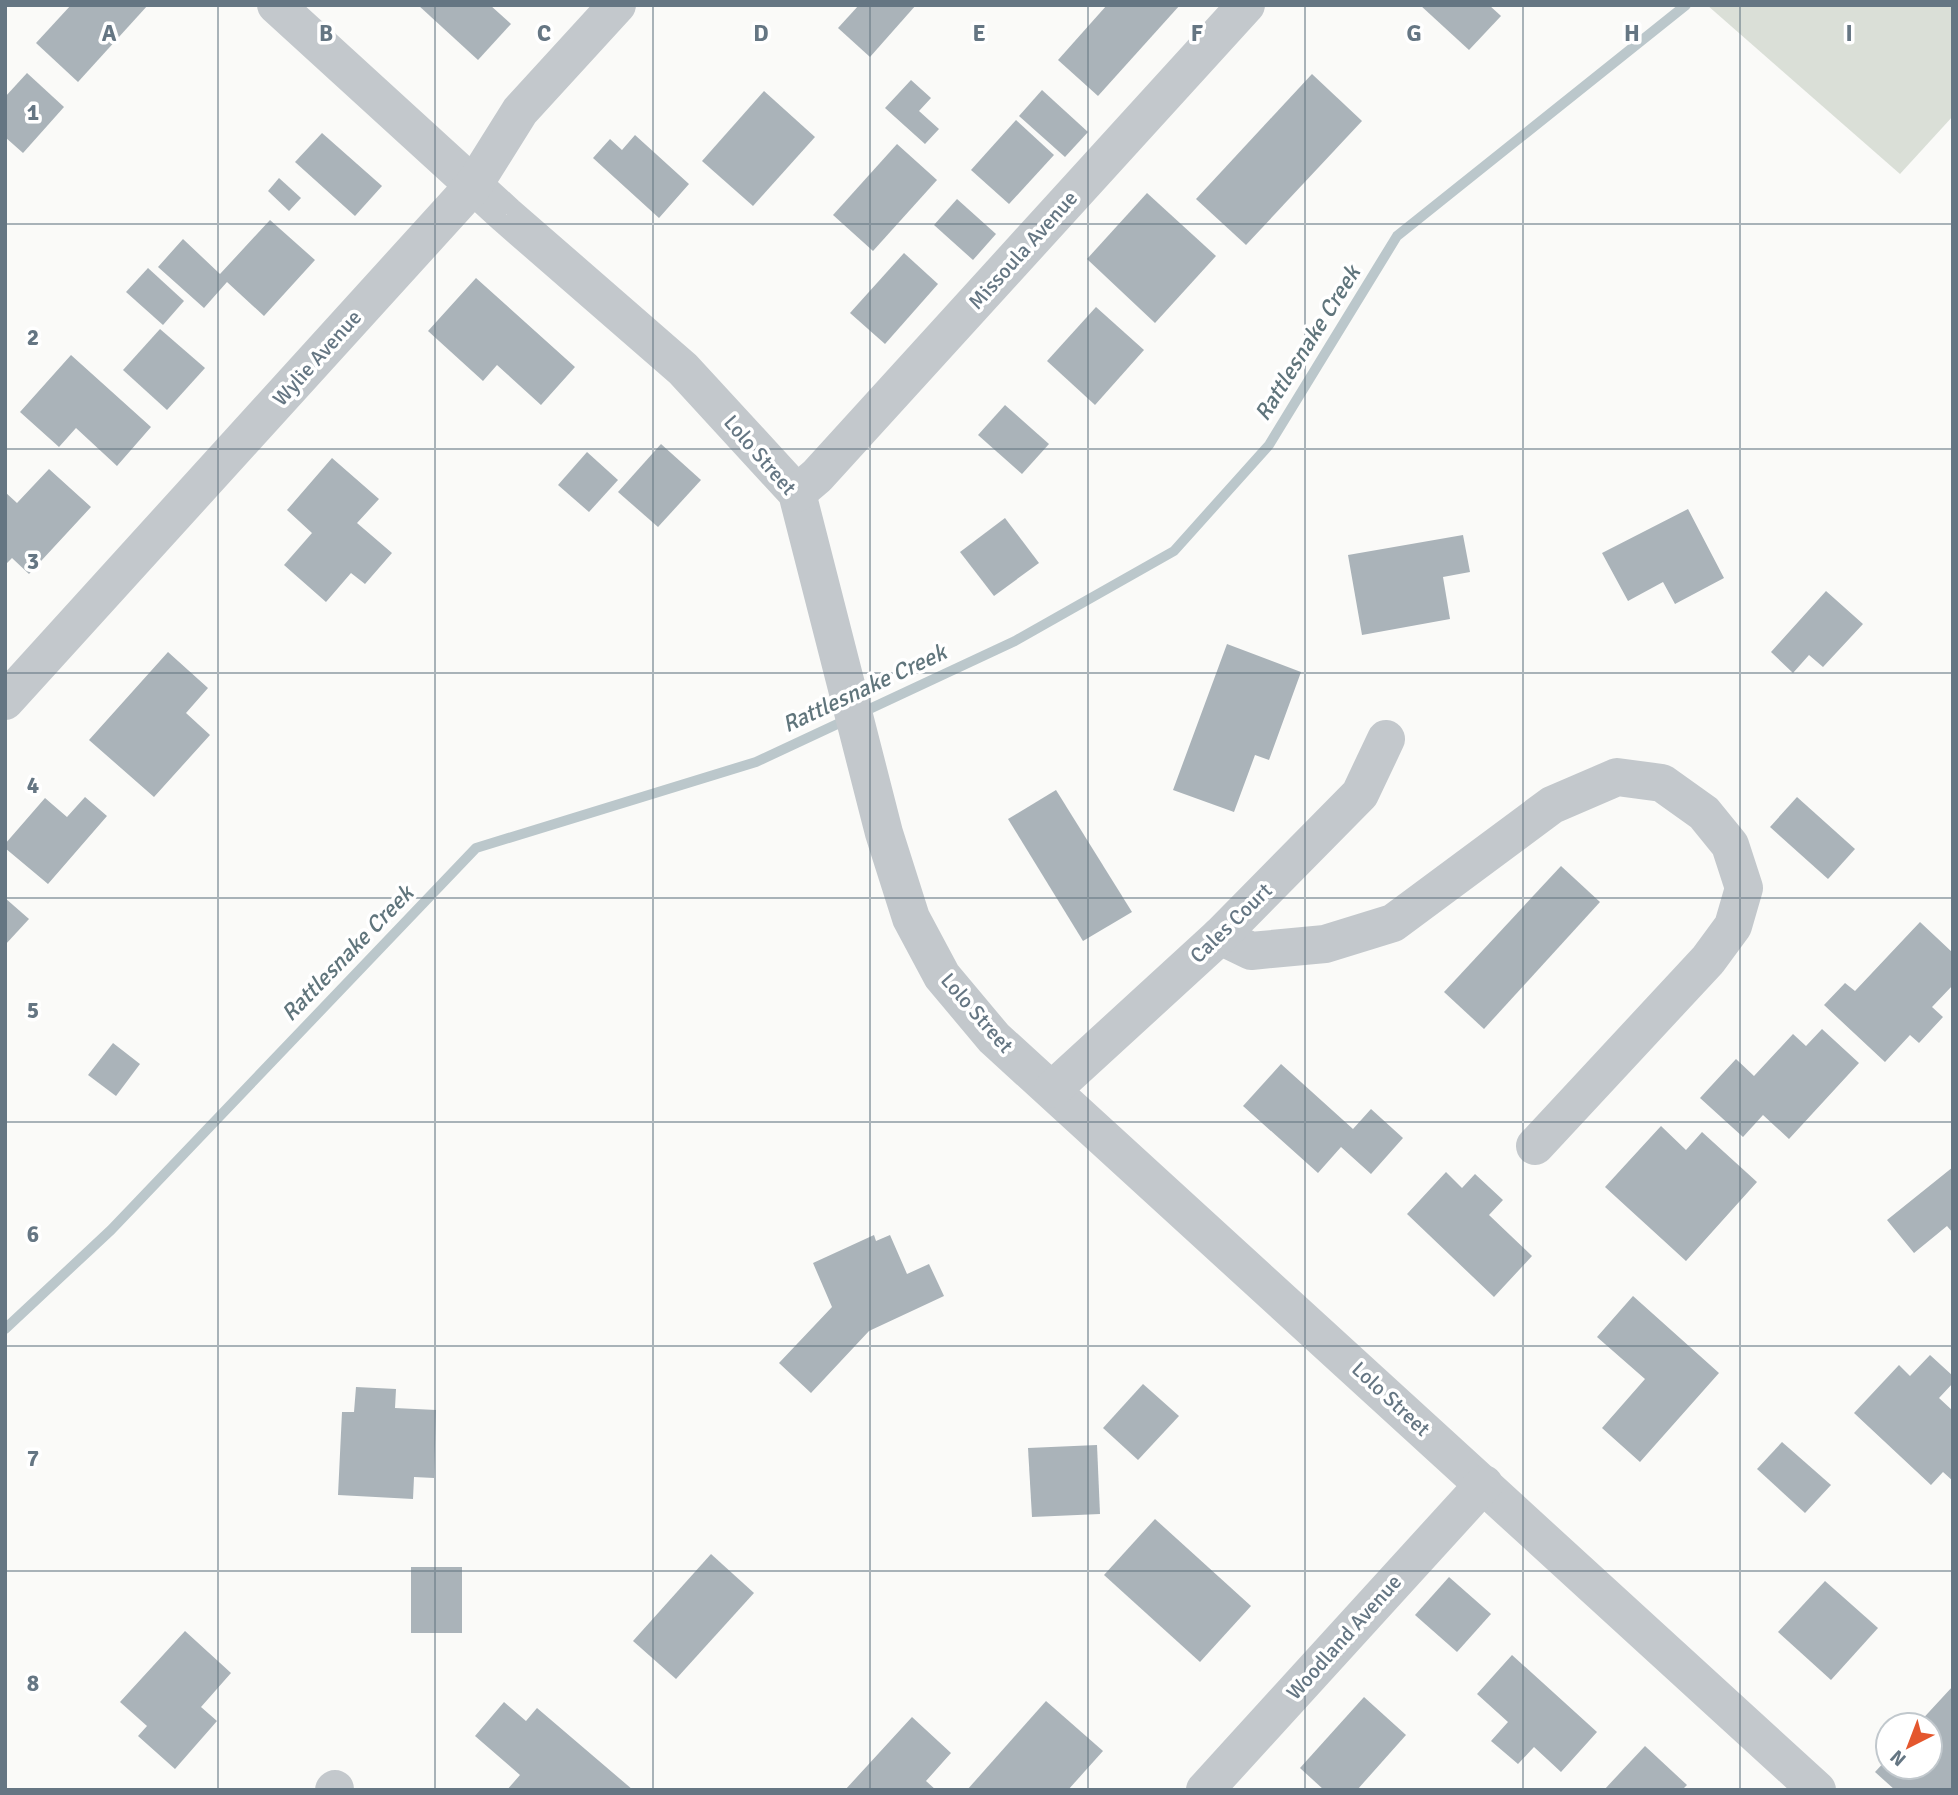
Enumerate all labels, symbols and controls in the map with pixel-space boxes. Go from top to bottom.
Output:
text: A [102,19,117,48]
text: B [319,19,333,48]
text: C [537,19,551,48]
text: D [753,19,769,48]
text: E [972,19,986,48]
text: F [1191,19,1203,48]
text: G [1406,19,1422,48]
text: H [1624,19,1640,48]
text: I [1845,19,1853,48]
text: 1 [27,98,39,127]
street label: Missoula Avenue [963,185,1083,315]
water label: Rattlesnake Creek [1248,258,1368,426]
street label: Wylie Avenue [267,305,367,411]
text: 2 [27,323,39,352]
street label: Lolo Street [718,410,802,500]
text: 3 [27,547,39,576]
water label: Rattlesnake Creek [778,637,953,739]
text: 4 [27,771,39,800]
water label: Rattlesnake Creek [275,878,421,1027]
street label: Cales Court [1185,878,1277,968]
street label: Lolo Street [935,968,1019,1058]
text: 5 [27,996,39,1025]
text: 6 [27,1220,39,1249]
street label: Lolo Street [1346,1356,1436,1442]
text: 7 [27,1444,39,1473]
street label: Woodland Avenue [1281,1569,1407,1705]
text: 8 [27,1669,39,1698]
north arrow [1874,1711,1944,1781]
text: N [1885,1745,1911,1771]

